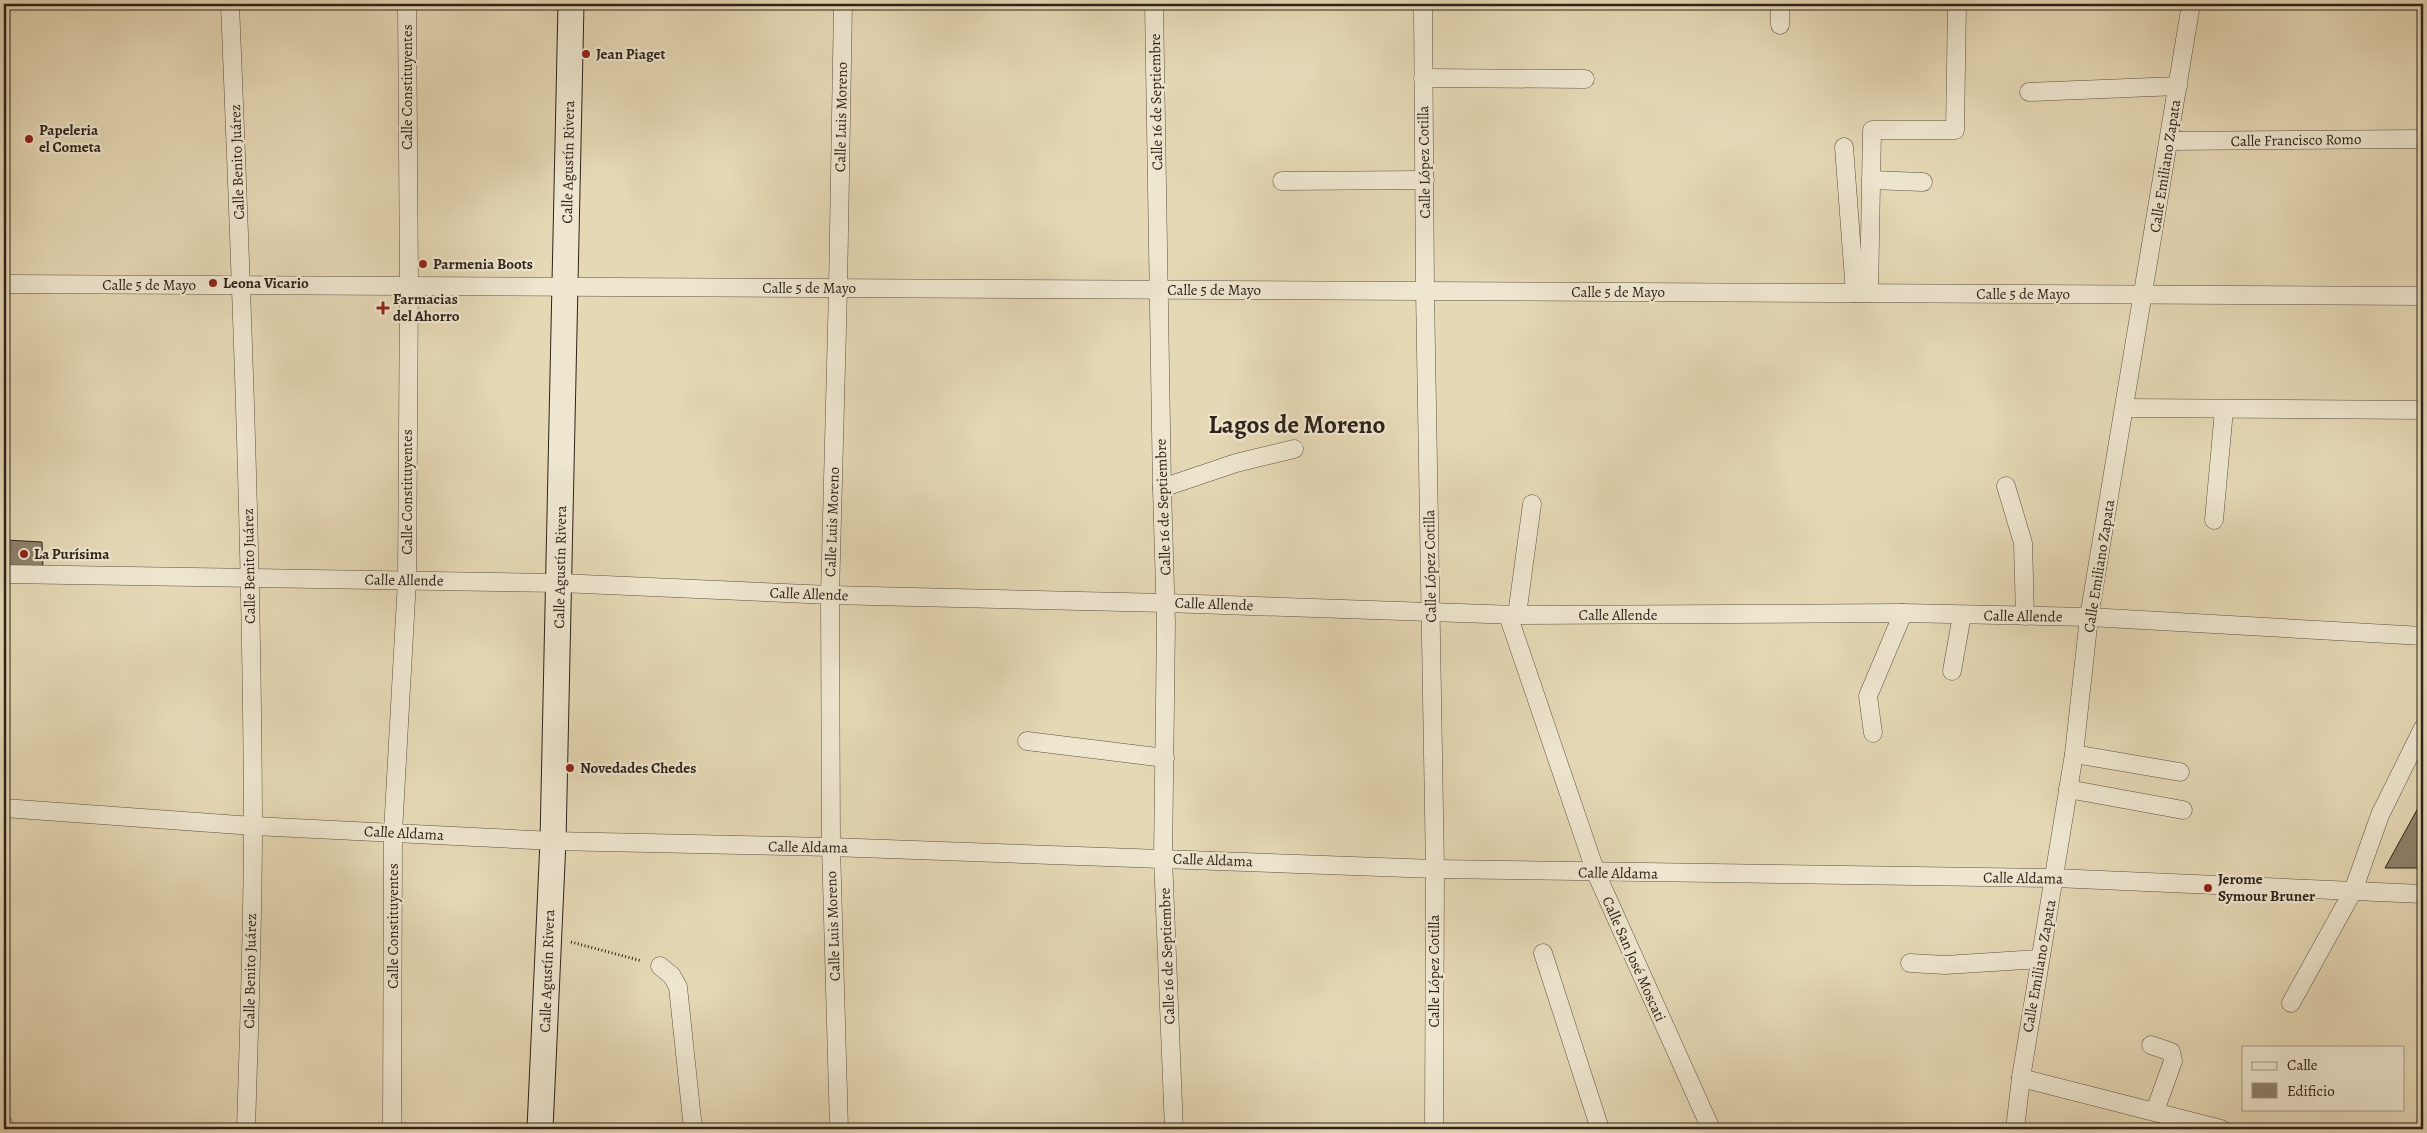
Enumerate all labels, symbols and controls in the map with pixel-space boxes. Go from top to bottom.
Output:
street label: Calle Constituyentes [397,24,417,150]
street label: Calle 16 de Septiembre [1145,33,1167,171]
place label: Jean Piaget [596,44,665,64]
marker: Jean Piaget [580,48,592,60]
street label: Calle Luis Moreno [830,62,852,172]
street label: Calle Emiliano Zapata [2145,98,2185,234]
street label: Calle Agustín Rivera [557,100,579,224]
street label: Calle Benito Juárez [225,104,249,220]
street label: Calle López Cotilla [1413,105,1435,219]
place label: Papeleria el Cometa [39,120,102,157]
street label: Calle Francisco Romo [2230,129,2362,151]
marker: Papeleria el Cometa [23,133,35,145]
place label: Parmenia Boots [433,254,533,274]
marker: Parmenia Boots [417,258,429,270]
place label: Leona Vicario [223,273,309,293]
street label: Calle 5 de Mayo [102,275,196,295]
marker: Leona Vicario [207,277,219,289]
street label: Calle 5 de Mayo [762,278,856,298]
street label: Calle 5 de Mayo [1167,280,1261,300]
street label: Calle 5 de Mayo [1571,282,1665,302]
street label: Calle 5 de Mayo [1976,284,2070,304]
place label: Farmacias del Ahorro [393,289,460,326]
marker: Farmacias del Ahorro [377,302,389,314]
district label: Lagos de Moreno [1209,408,1385,442]
street label: Calle Constituyentes [397,429,417,555]
street label: Calle 16 de Septiembre [1151,438,1175,576]
street label: Calle Luis Moreno [820,467,844,577]
street label: Calle Emiliano Zapata [2079,498,2119,634]
street label: Calle Agustín Rivera [549,505,571,629]
street label: Calle Benito Juárez [238,508,260,624]
street label: Calle López Cotilla [1419,509,1441,623]
place label: La Purísima [34,544,110,564]
marker: La Purísima [18,548,30,560]
street label: Calle Allende [364,569,444,591]
street label: Calle Allende [769,583,849,605]
street label: Calle Allende [1174,593,1254,615]
street label: Calle Allende [1579,605,1658,625]
street label: Calle Allende [1983,605,2063,627]
place label: Novedades Chedes [580,758,696,778]
marker: Novedades Chedes [564,762,576,774]
street label: Calle Aldama [364,821,444,845]
street label: Calle Aldama [768,836,848,858]
street label: Calle Aldama [1173,849,1253,871]
street label: Calle Aldama [1578,862,1658,884]
street label: Calle Constituyentes [383,863,403,989]
street label: Calle Aldama [1983,867,2063,889]
place label: Jerome Symour Bruner [2218,869,2315,906]
street label: Calle Luis Moreno [821,871,845,981]
marker: Jerome Symour Bruner [2202,882,2214,894]
street label: Calle 16 de Septiembre [1155,887,1179,1025]
street label: Calle San José Moscati [1597,893,1671,1025]
street label: Calle Emiliano Zapata [2017,898,2061,1034]
street label: Calle Agustín Rivera [535,909,559,1033]
street label: Calle Benito Juárez [239,913,261,1029]
street label: Calle López Cotilla [1424,914,1444,1028]
legend [2242,1046,2404,1110]
text: Calle [2287,1055,2318,1075]
text: Edificio [2287,1081,2335,1101]

